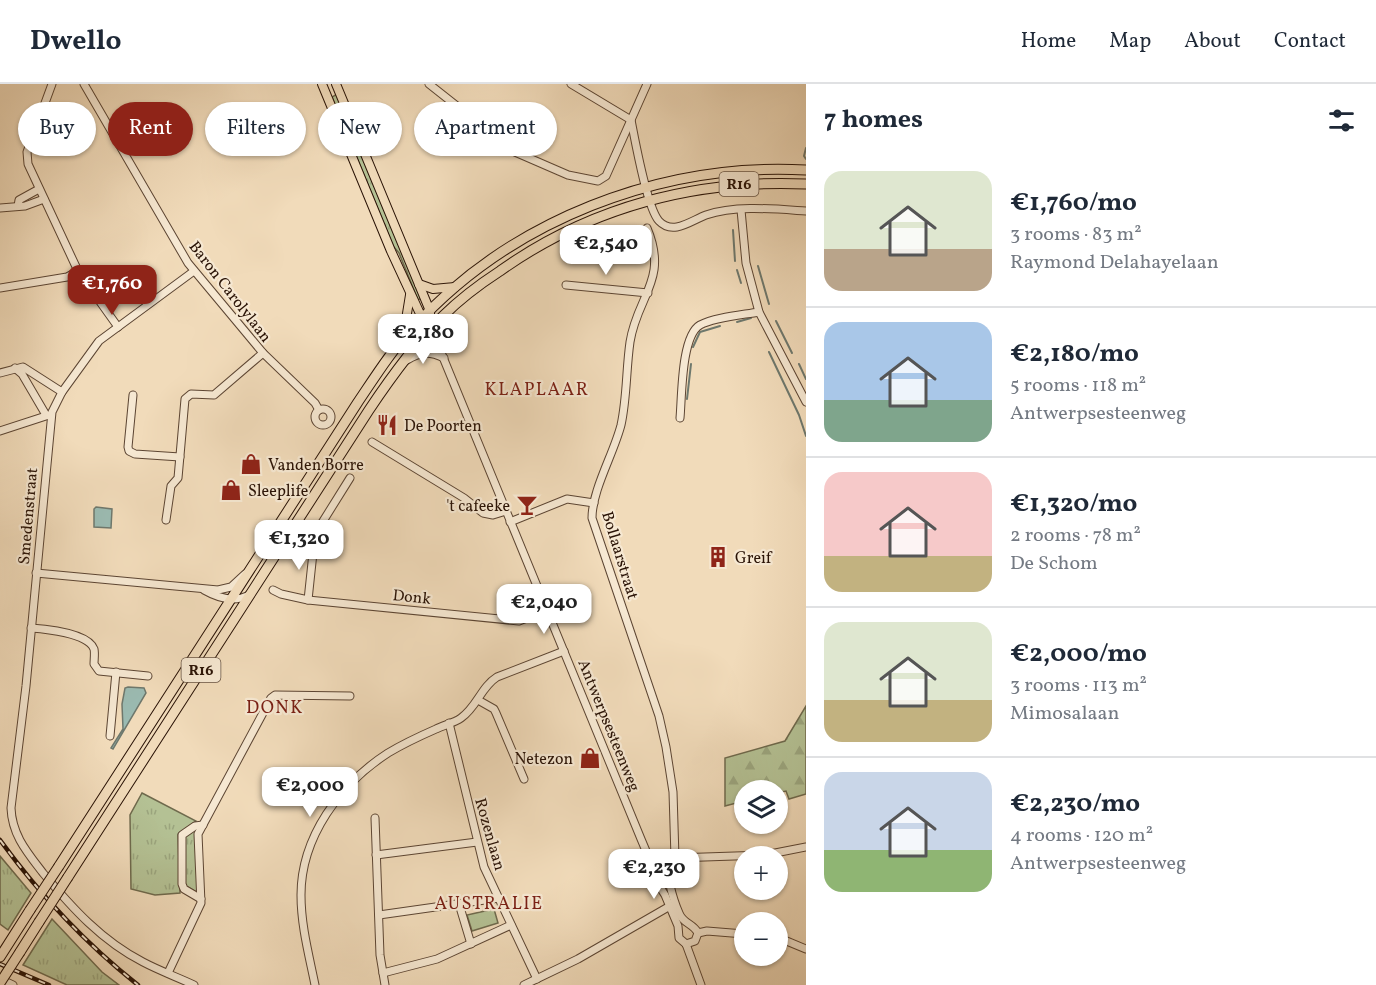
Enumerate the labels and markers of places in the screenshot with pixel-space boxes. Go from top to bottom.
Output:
pin: €2,540 [557,225,655,276]
pin: €1,760 [63,265,161,316]
pin: €2,180 [374,314,472,365]
restaurant icon: De Poorten [375,413,399,437]
place label: De Poorten [404,416,482,438]
shop icon: Vanden Borre [239,452,263,476]
place label: Vanden Borre [268,455,364,477]
shop icon: Sleeplife [219,478,243,502]
place label: Sleeplife [248,481,308,503]
bar icon: 't cafeeke [515,493,539,517]
place label: 't cafeeke [446,496,510,518]
pin: €1,320 [250,520,348,571]
building icon: Greif [706,545,730,569]
place label: Greif [735,548,773,570]
pin: €2,040 [495,584,593,635]
shop icon: Netezon [578,746,602,770]
place label: Netezon [514,749,573,771]
pin: €2,000 [261,767,359,818]
pin: €2,230 [605,849,703,900]

